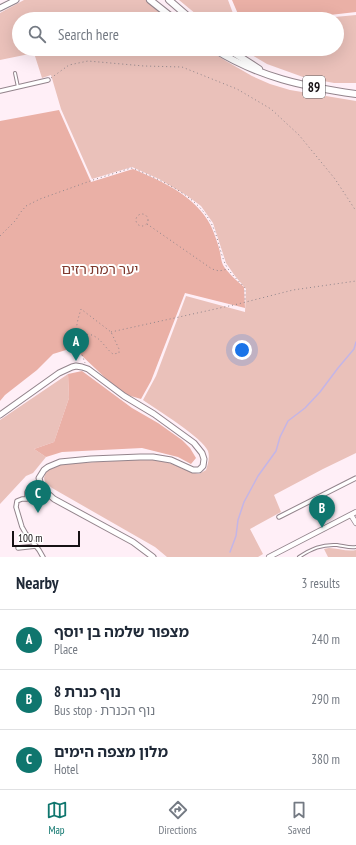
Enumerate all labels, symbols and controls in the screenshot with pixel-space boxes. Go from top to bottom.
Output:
search box [12,12,344,56]
icon: search [26,23,48,45]
text: Search here [58,25,119,44]
road number: 89 [303,76,325,98]
park label: יער רמת רזים [62,260,138,278]
pin: A [63,328,89,361]
your location [232,340,252,360]
pin: C [25,480,51,513]
pin: B [309,495,335,528]
scale bar [12,529,80,548]
text: 100 m [18,531,42,545]
text: Nearby [16,572,59,594]
text: 3 results [301,575,340,592]
text: מצפור שלמה בן יוסף [54,622,189,641]
text: A [26,631,32,648]
text: 240 m [311,631,340,648]
text: Place [54,641,78,658]
text: נוף כנרת 8 [54,682,121,701]
text: B [26,691,32,708]
text: 290 m [311,691,340,708]
text: Bus stop · נוף הכנרת [54,702,155,719]
text: מלון מצפה הימים [54,742,168,761]
text: C [26,751,32,768]
text: 380 m [311,751,340,768]
text: Hotel [54,761,78,778]
tab: Map [46,799,68,837]
tab: Directions [159,799,197,837]
tab: Saved [288,799,310,837]

